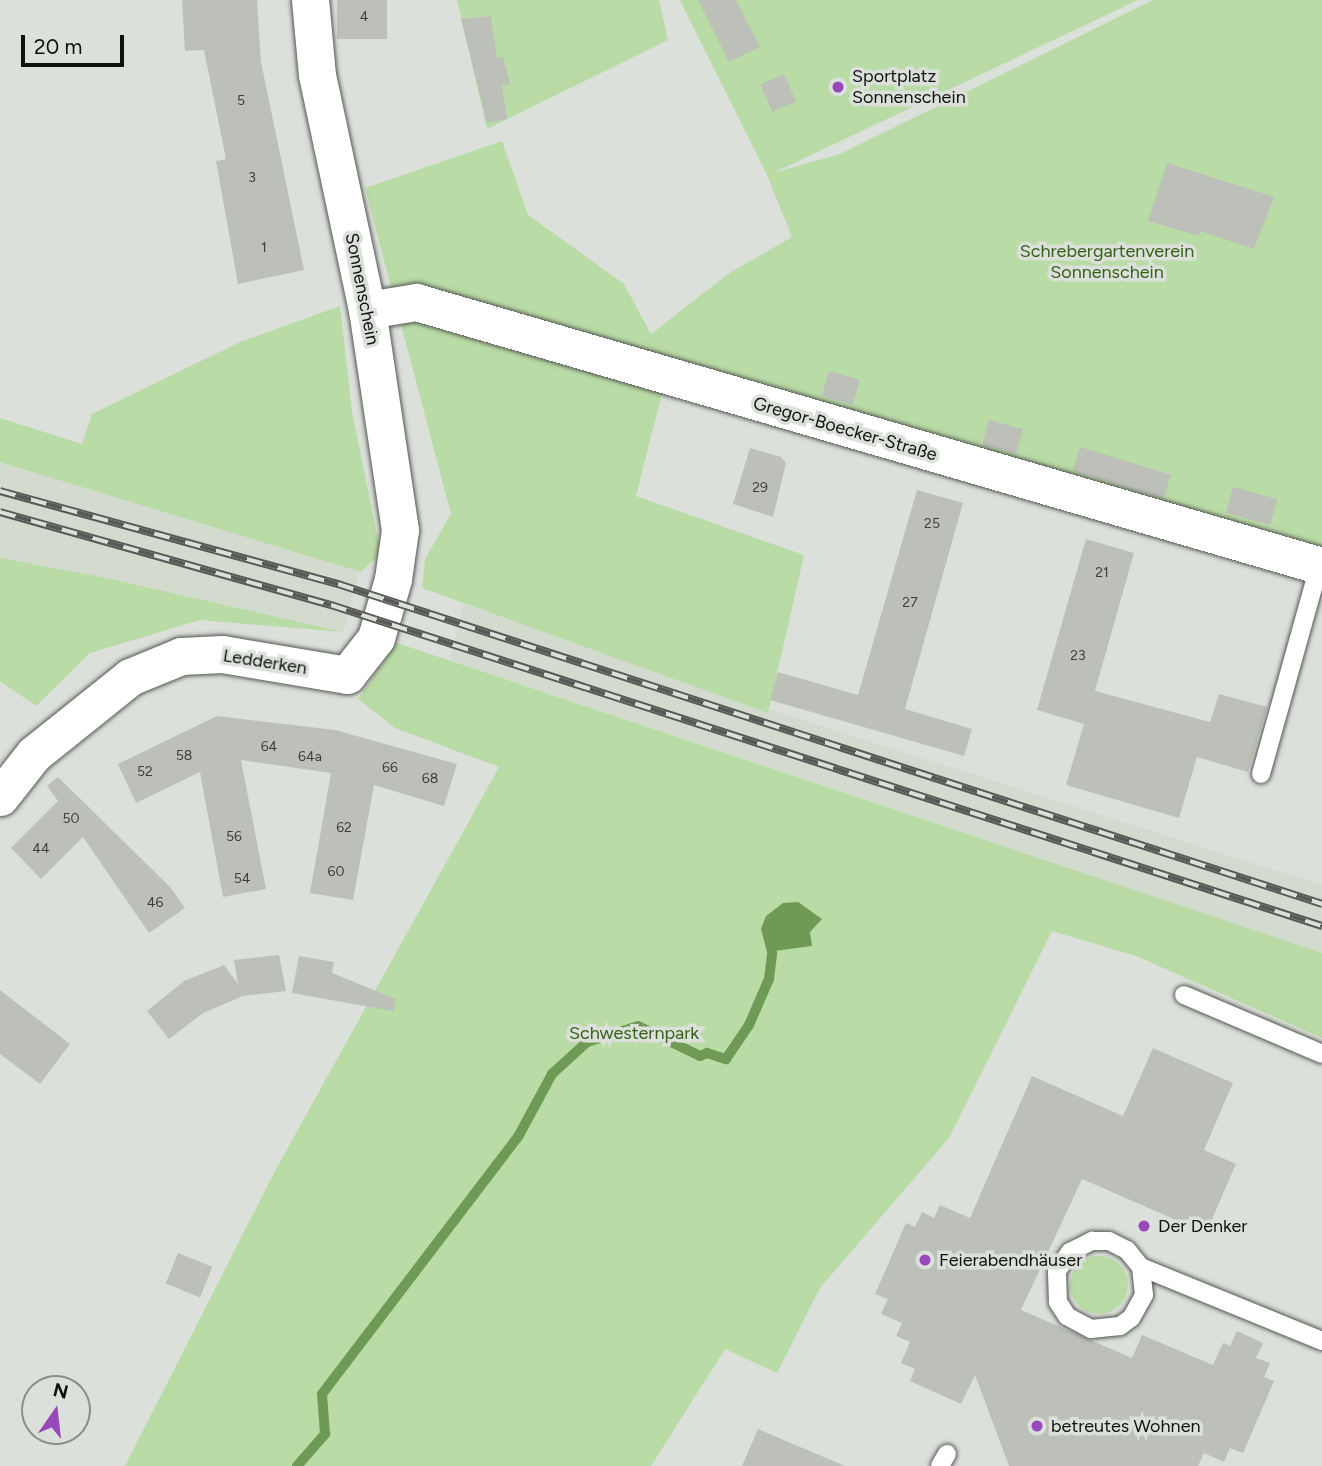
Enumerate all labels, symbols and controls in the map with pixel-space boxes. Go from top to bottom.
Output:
house number: 4 [360,9,368,25]
scale bar [24,21,128,65]
text: 20 m [34,34,82,59]
place label: Sportplatz Sonnenschein [852,66,966,108]
marker: Sportplatz Sonnenschein [830,79,846,95]
house number: 5 [237,93,245,109]
house number: 3 [248,170,256,186]
street label: Sonnenschein [341,231,383,347]
house number: 1 [261,240,267,256]
park label: Schrebergartenverein Sonnenschein [1020,241,1194,284]
street label: Gregor-Boecker-Straße [751,392,939,466]
house number: 29 [752,480,768,496]
house number: 25 [924,516,940,532]
house number: 21 [1095,565,1109,581]
house number: 27 [902,595,918,611]
street label: Ledderken [222,645,308,679]
house number: 23 [1070,648,1086,664]
house number: 64 [261,739,277,755]
house number: 58 [176,748,192,764]
house number: 64a [298,749,322,765]
house number: 66 [382,760,398,776]
house number: 52 [137,764,153,780]
house number: 68 [422,771,438,787]
house number: 50 [62,811,80,827]
house number: 62 [336,820,352,836]
house number: 56 [226,829,242,845]
house number: 44 [32,841,50,857]
house number: 60 [328,864,344,880]
house number: 54 [234,871,250,887]
house number: 46 [147,895,163,911]
park label: Schwesternpark [569,1022,699,1044]
place label: Der Denker [1158,1215,1247,1237]
marker: Der Denker [1136,1218,1152,1234]
place label: Feierabendhäuser [939,1249,1082,1271]
marker: Feierabendhäuser [917,1252,933,1268]
north arrow [21,1375,91,1445]
text: N [51,1378,71,1404]
place label: betreutes Wohnen [1051,1415,1201,1437]
marker: betreutes Wohnen [1029,1418,1045,1434]

